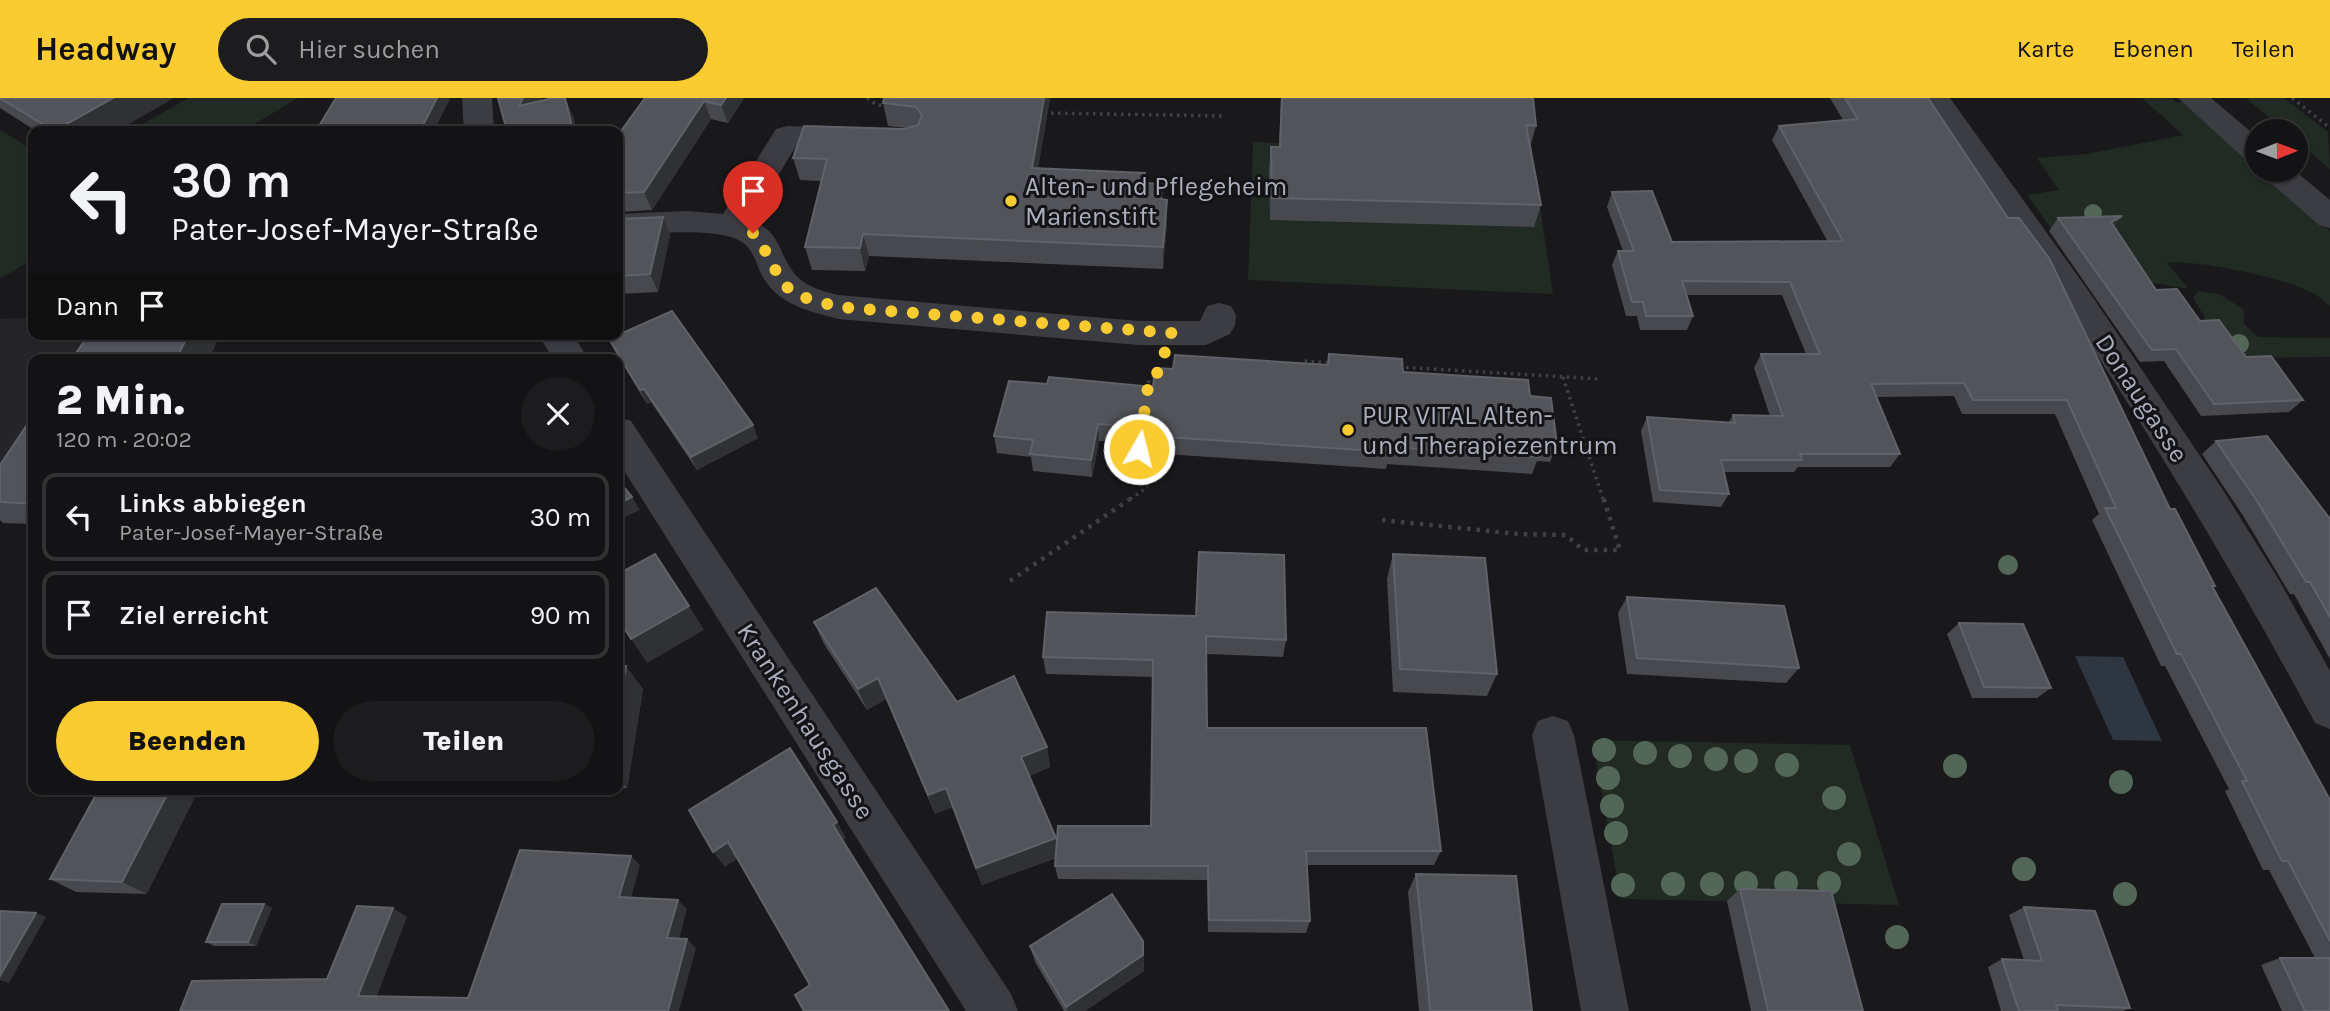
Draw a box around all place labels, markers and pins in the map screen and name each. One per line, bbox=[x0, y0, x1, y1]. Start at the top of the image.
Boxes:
pin bbox=[723, 161, 783, 233]
place label: Alten- und Pflegeheim Marienstift bbox=[1025, 171, 1287, 232]
marker: Alten- und Pflegeheim Marienstift bbox=[1003, 193, 1019, 209]
place label: PUR VITAL Alten- und Therapiezentrum bbox=[1362, 400, 1618, 461]
marker: PUR VITAL Alten- und Therapiezentrum bbox=[1340, 422, 1356, 438]

